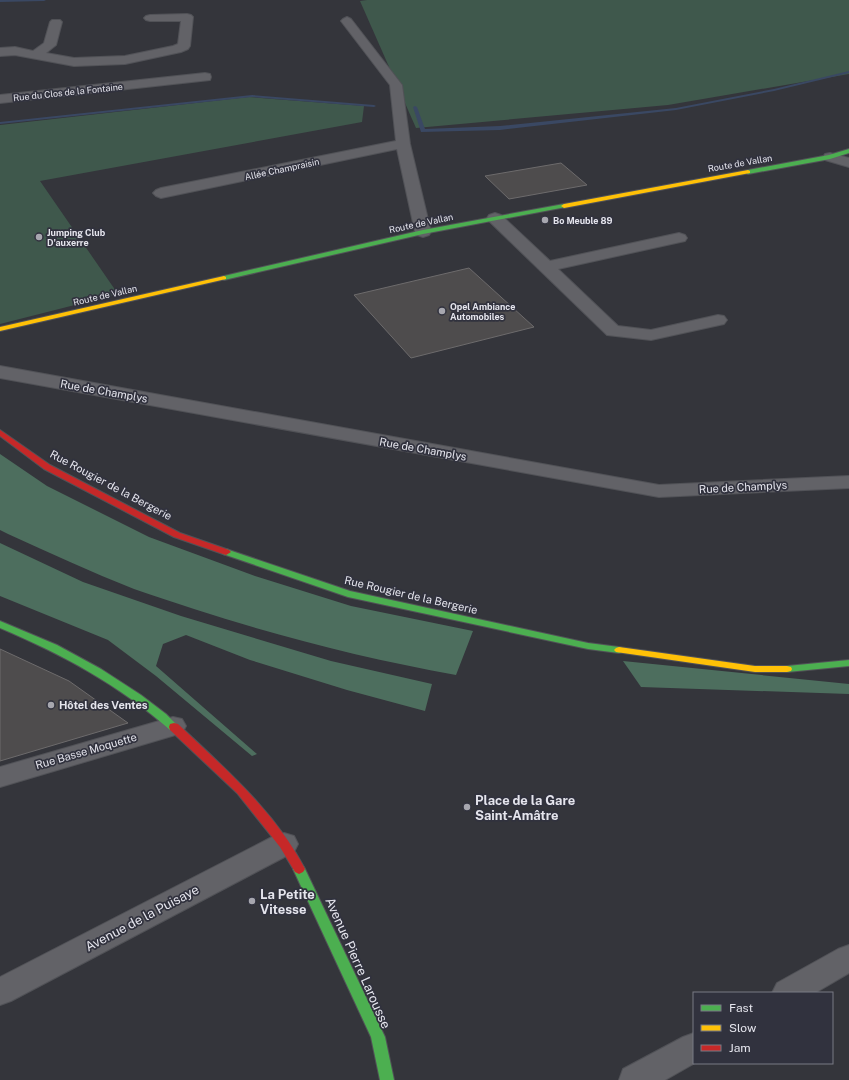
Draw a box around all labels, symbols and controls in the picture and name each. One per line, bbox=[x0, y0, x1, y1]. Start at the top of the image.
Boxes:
street label: Rue du Clos de la Fontaine bbox=[13, 81, 123, 103]
street label: Route de Vallan bbox=[707, 152, 773, 174]
street label: Allée Champraisin bbox=[244, 156, 320, 182]
street label: Route de Vallan bbox=[388, 211, 454, 235]
marker: Bo Meuble 89 bbox=[540, 215, 550, 225]
place label: Bo Meuble 89 bbox=[553, 215, 612, 226]
place label: Jumping Club D'auxerre bbox=[47, 227, 106, 248]
marker: Jumping Club D'auxerre bbox=[34, 232, 44, 242]
street label: Route de Vallan bbox=[72, 282, 138, 308]
place label: Opel Ambiance Automobiles bbox=[450, 301, 515, 322]
marker: Opel Ambiance Automobiles bbox=[437, 306, 447, 316]
street label: Rue de Champlys bbox=[59, 377, 149, 405]
street label: Rue de Champlys bbox=[378, 435, 468, 463]
street label: Rue Rougier de la Bergerie bbox=[48, 448, 174, 522]
street label: Rue de Champlys bbox=[699, 479, 788, 495]
street label: Rue Rougier de la Bergerie bbox=[343, 574, 479, 616]
place label: Hôtel des Ventes bbox=[59, 699, 148, 711]
marker: Hôtel des Ventes bbox=[46, 700, 56, 710]
street label: Rue Basse Moquette bbox=[34, 731, 138, 771]
place label: Place de la Gare Saint-Amâtre bbox=[475, 793, 575, 823]
marker: Place de la Gare Saint-Amâtre bbox=[462, 802, 472, 812]
street label: Avenue de la Puisaye bbox=[82, 882, 202, 954]
place label: La Petite Vitesse bbox=[260, 887, 315, 917]
street label: Avenue Pierre Larousse bbox=[322, 895, 394, 1031]
marker: La Petite Vitesse bbox=[247, 896, 257, 906]
legend bbox=[693, 992, 833, 1064]
text: Fast bbox=[729, 1001, 754, 1015]
text: Slow bbox=[729, 1021, 757, 1035]
text: Jam bbox=[729, 1041, 751, 1055]

